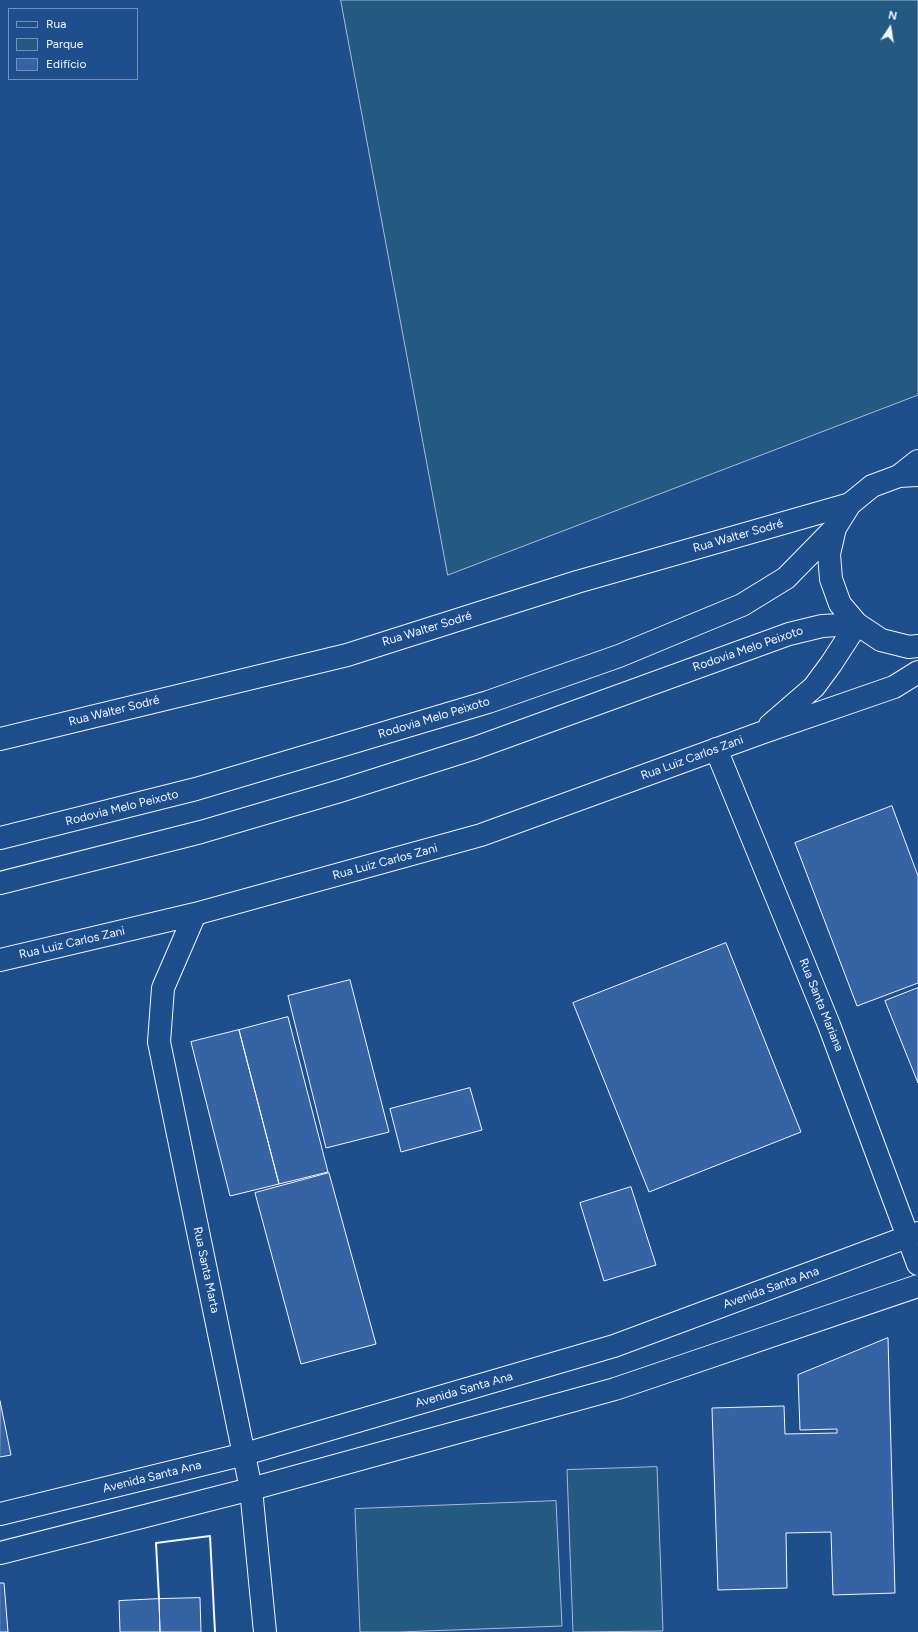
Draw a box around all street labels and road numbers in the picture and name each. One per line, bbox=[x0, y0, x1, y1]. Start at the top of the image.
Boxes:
street label: Rua Walter Sodré bbox=[691, 516, 785, 556]
street label: Rua Walter Sodré bbox=[380, 608, 474, 650]
street label: Rodovia Melo Peixoto bbox=[691, 623, 805, 675]
street label: Rua Walter Sodré bbox=[67, 693, 161, 729]
street label: Rodovia Melo Peixoto bbox=[376, 694, 492, 742]
street label: Rua Luiz Carlos Zani bbox=[639, 733, 745, 783]
street label: Rodovia Melo Peixoto bbox=[64, 787, 180, 829]
street label: Rua Luiz Carlos Zani bbox=[331, 841, 439, 883]
street label: Rua Luiz Carlos Zani bbox=[18, 924, 126, 962]
street label: Rua Santa Mariana bbox=[796, 956, 846, 1054]
street label: Rua Santa Marta bbox=[190, 1225, 222, 1315]
street label: Avenida Santa Ana bbox=[721, 1264, 821, 1312]
street label: Avenida Santa Ana bbox=[413, 1369, 515, 1411]
street label: Avenida Santa Ana bbox=[101, 1458, 203, 1496]

